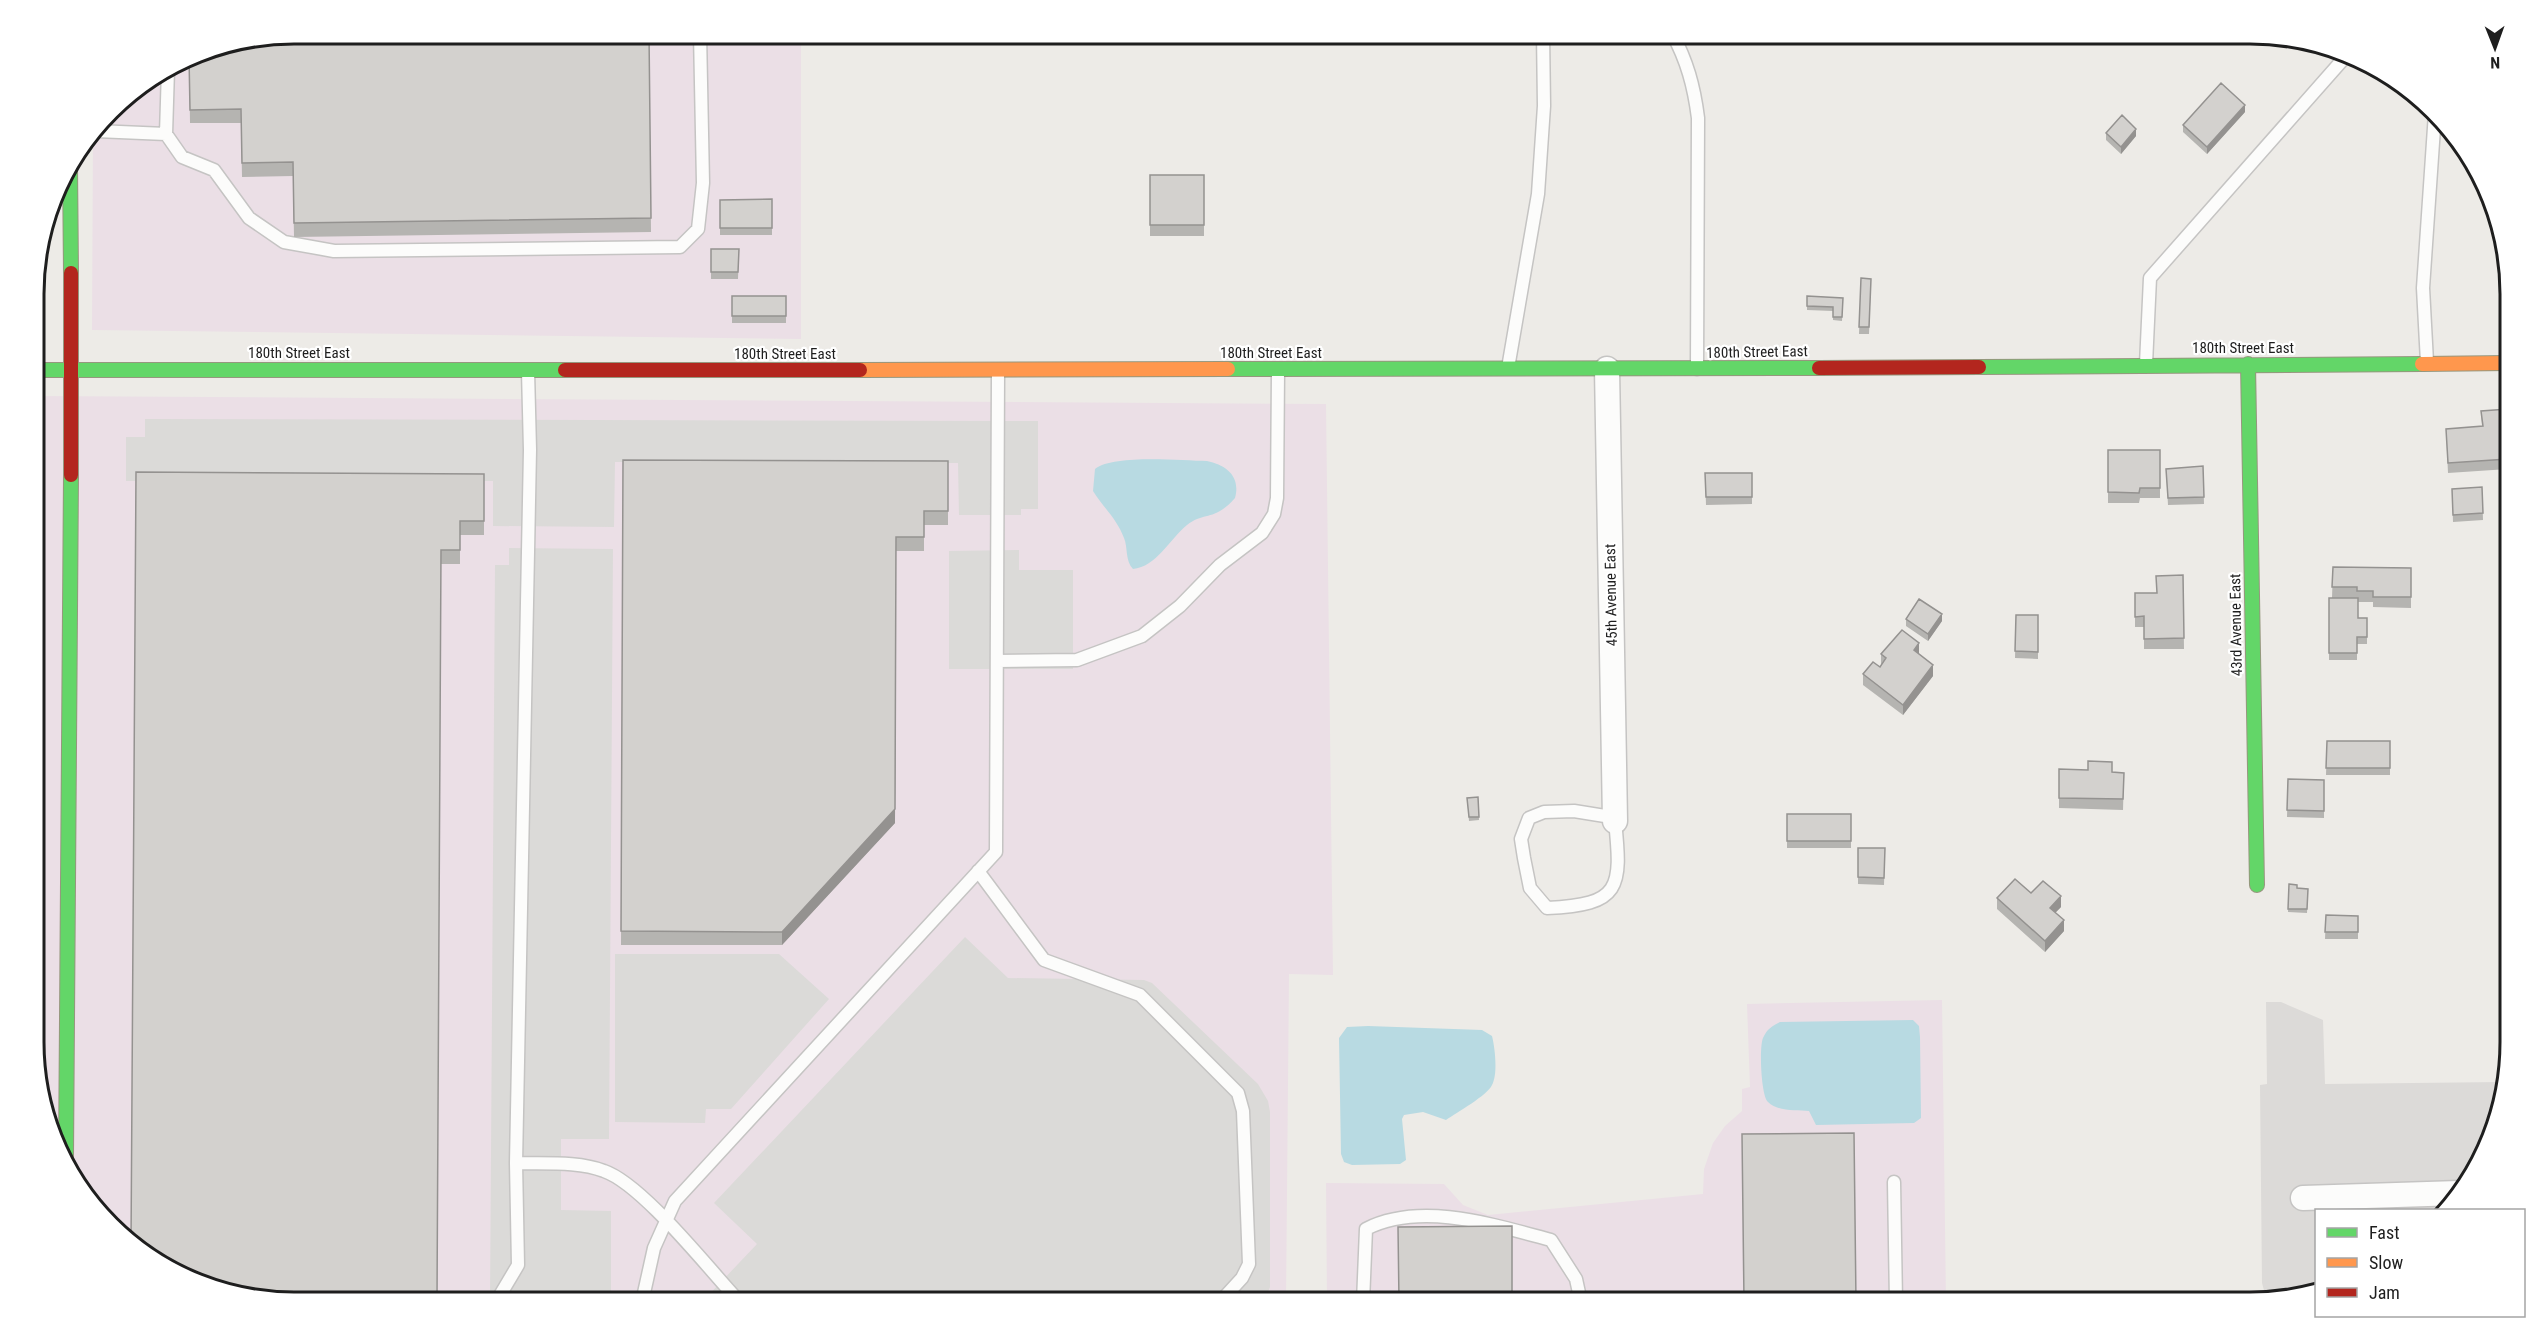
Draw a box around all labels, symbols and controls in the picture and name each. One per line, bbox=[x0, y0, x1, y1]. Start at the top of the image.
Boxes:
north arrow bbox=[2465, 18, 2525, 78]
text: N bbox=[2490, 53, 2500, 72]
street label: 180th Street East bbox=[2192, 339, 2294, 357]
street label: 180th Street East bbox=[1706, 342, 1808, 362]
street label: 180th Street East bbox=[248, 344, 350, 362]
street label: 180th Street East bbox=[1220, 344, 1322, 362]
street label: 180th Street East bbox=[734, 345, 836, 363]
street label: 45th Avenue East bbox=[1601, 544, 1621, 646]
street label: 43rd Avenue East bbox=[2226, 574, 2246, 676]
legend bbox=[2315, 1209, 2525, 1317]
text: Fast bbox=[2369, 1222, 2400, 1243]
text: Slow bbox=[2369, 1252, 2404, 1273]
text: Jam bbox=[2369, 1282, 2400, 1303]

